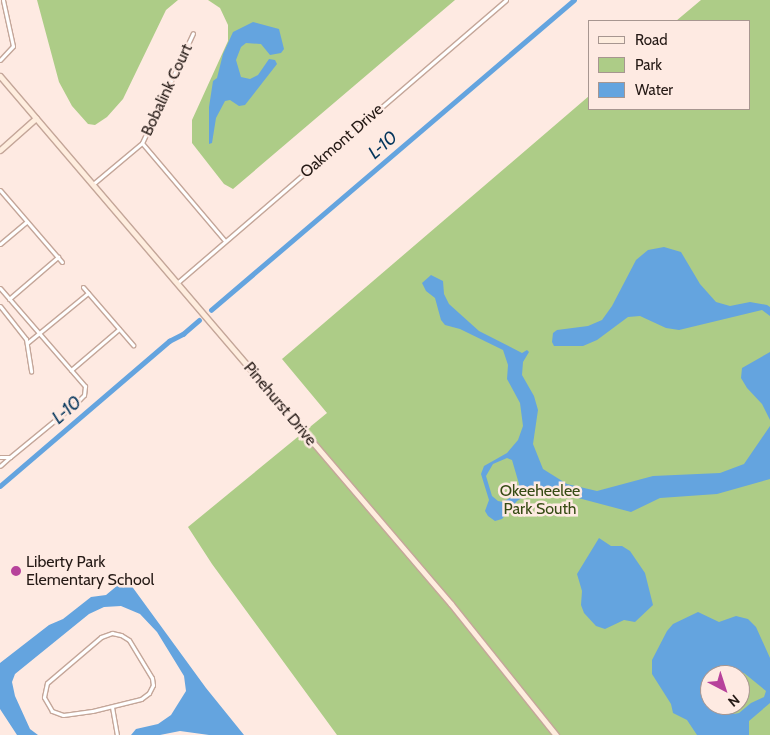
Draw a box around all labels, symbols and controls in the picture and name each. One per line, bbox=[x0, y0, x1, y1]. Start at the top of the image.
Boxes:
legend bbox=[588, 20, 750, 110]
text: Road bbox=[635, 31, 668, 49]
street label: Bobalink Court bbox=[137, 41, 197, 139]
text: Park bbox=[635, 56, 662, 74]
text: Water bbox=[635, 81, 673, 99]
street label: Oakmont Drive bbox=[297, 100, 387, 182]
water label: L-10 bbox=[364, 126, 402, 164]
street label: Pinehurst Drive bbox=[239, 358, 321, 450]
water label: L-10 bbox=[48, 391, 86, 429]
park label: Okeeheelee Park South bbox=[500, 481, 580, 519]
place label: Liberty Park Elementary School bbox=[26, 552, 154, 590]
marker: Liberty Park Elementary School bbox=[10, 565, 22, 577]
north arrow bbox=[700, 665, 750, 715]
text: N bbox=[724, 691, 744, 711]

